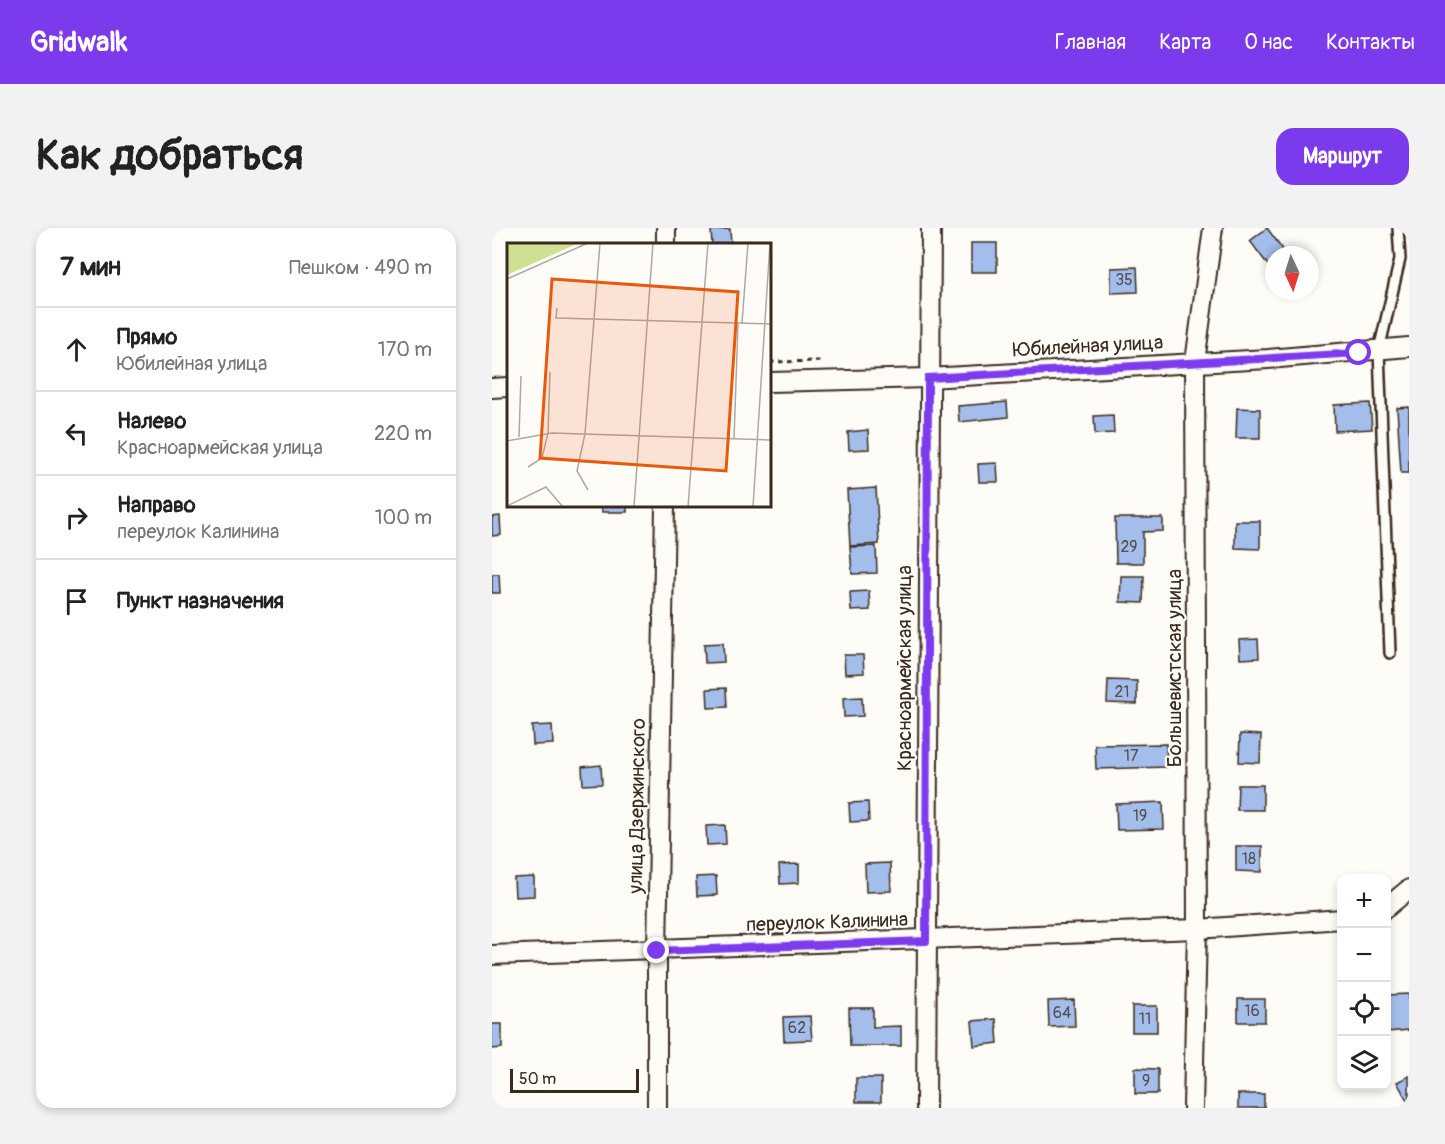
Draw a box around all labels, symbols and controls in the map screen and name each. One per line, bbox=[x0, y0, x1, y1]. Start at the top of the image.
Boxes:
text: Gridwalk bbox=[30, 25, 128, 60]
text: Главная bbox=[1055, 29, 1126, 56]
text: Карта bbox=[1159, 29, 1211, 56]
text: О нас bbox=[1244, 29, 1293, 56]
text: Контакты bbox=[1326, 29, 1415, 56]
button: Маршрут bbox=[1276, 128, 1409, 185]
text: Как добраться bbox=[36, 130, 303, 182]
inset map bbox=[507, 243, 771, 507]
north arrow bbox=[1265, 246, 1319, 300]
text: 7 мин bbox=[60, 251, 121, 283]
text: Пешком · 490 m bbox=[289, 255, 432, 280]
house number: 35 bbox=[1115, 270, 1133, 290]
text: Прямо bbox=[117, 323, 177, 351]
street label: Юбилейная улица bbox=[1012, 330, 1164, 362]
icon: ahead bbox=[60, 333, 93, 366]
text: 170 m bbox=[378, 337, 432, 362]
route start bbox=[1345, 339, 1371, 365]
text: Юбилейная улица bbox=[117, 351, 267, 376]
text: Налево bbox=[117, 407, 186, 435]
icon: left bbox=[60, 417, 93, 450]
text: 220 m bbox=[374, 421, 432, 446]
text: Красноармейская улица bbox=[117, 435, 323, 460]
text: Направо bbox=[117, 491, 196, 519]
icon: right bbox=[60, 501, 93, 534]
text: 100 m bbox=[375, 505, 432, 530]
text: переулок Калинина bbox=[117, 519, 279, 544]
house number: 29 bbox=[1120, 537, 1138, 557]
street label: Красноармейская улица bbox=[892, 565, 917, 771]
street label: Большевистская улица bbox=[1162, 569, 1187, 767]
icon: arrive bbox=[60, 585, 93, 618]
text: Пункт назначения bbox=[117, 587, 284, 615]
house number: 21 bbox=[1114, 682, 1130, 702]
street label: улица Дзержинского bbox=[623, 718, 651, 895]
house number: 17 bbox=[1124, 746, 1139, 766]
house number: 19 bbox=[1133, 806, 1147, 826]
house number: 18 bbox=[1242, 849, 1256, 869]
map controls bbox=[1337, 874, 1391, 1090]
button: + bbox=[1337, 874, 1391, 928]
street label: переулок Калинина bbox=[746, 907, 908, 937]
button: − bbox=[1337, 928, 1391, 982]
route end bbox=[643, 937, 669, 963]
button: locate bbox=[1337, 982, 1391, 1036]
house number: 16 bbox=[1244, 1001, 1260, 1021]
house number: 64 bbox=[1053, 1003, 1071, 1023]
house number: 11 bbox=[1139, 1009, 1151, 1029]
house number: 62 bbox=[788, 1018, 806, 1038]
button: layers bbox=[1337, 1036, 1391, 1090]
scale bar bbox=[510, 1066, 639, 1094]
text: 50 m bbox=[519, 1069, 556, 1089]
house number: 9 bbox=[1142, 1071, 1150, 1091]

